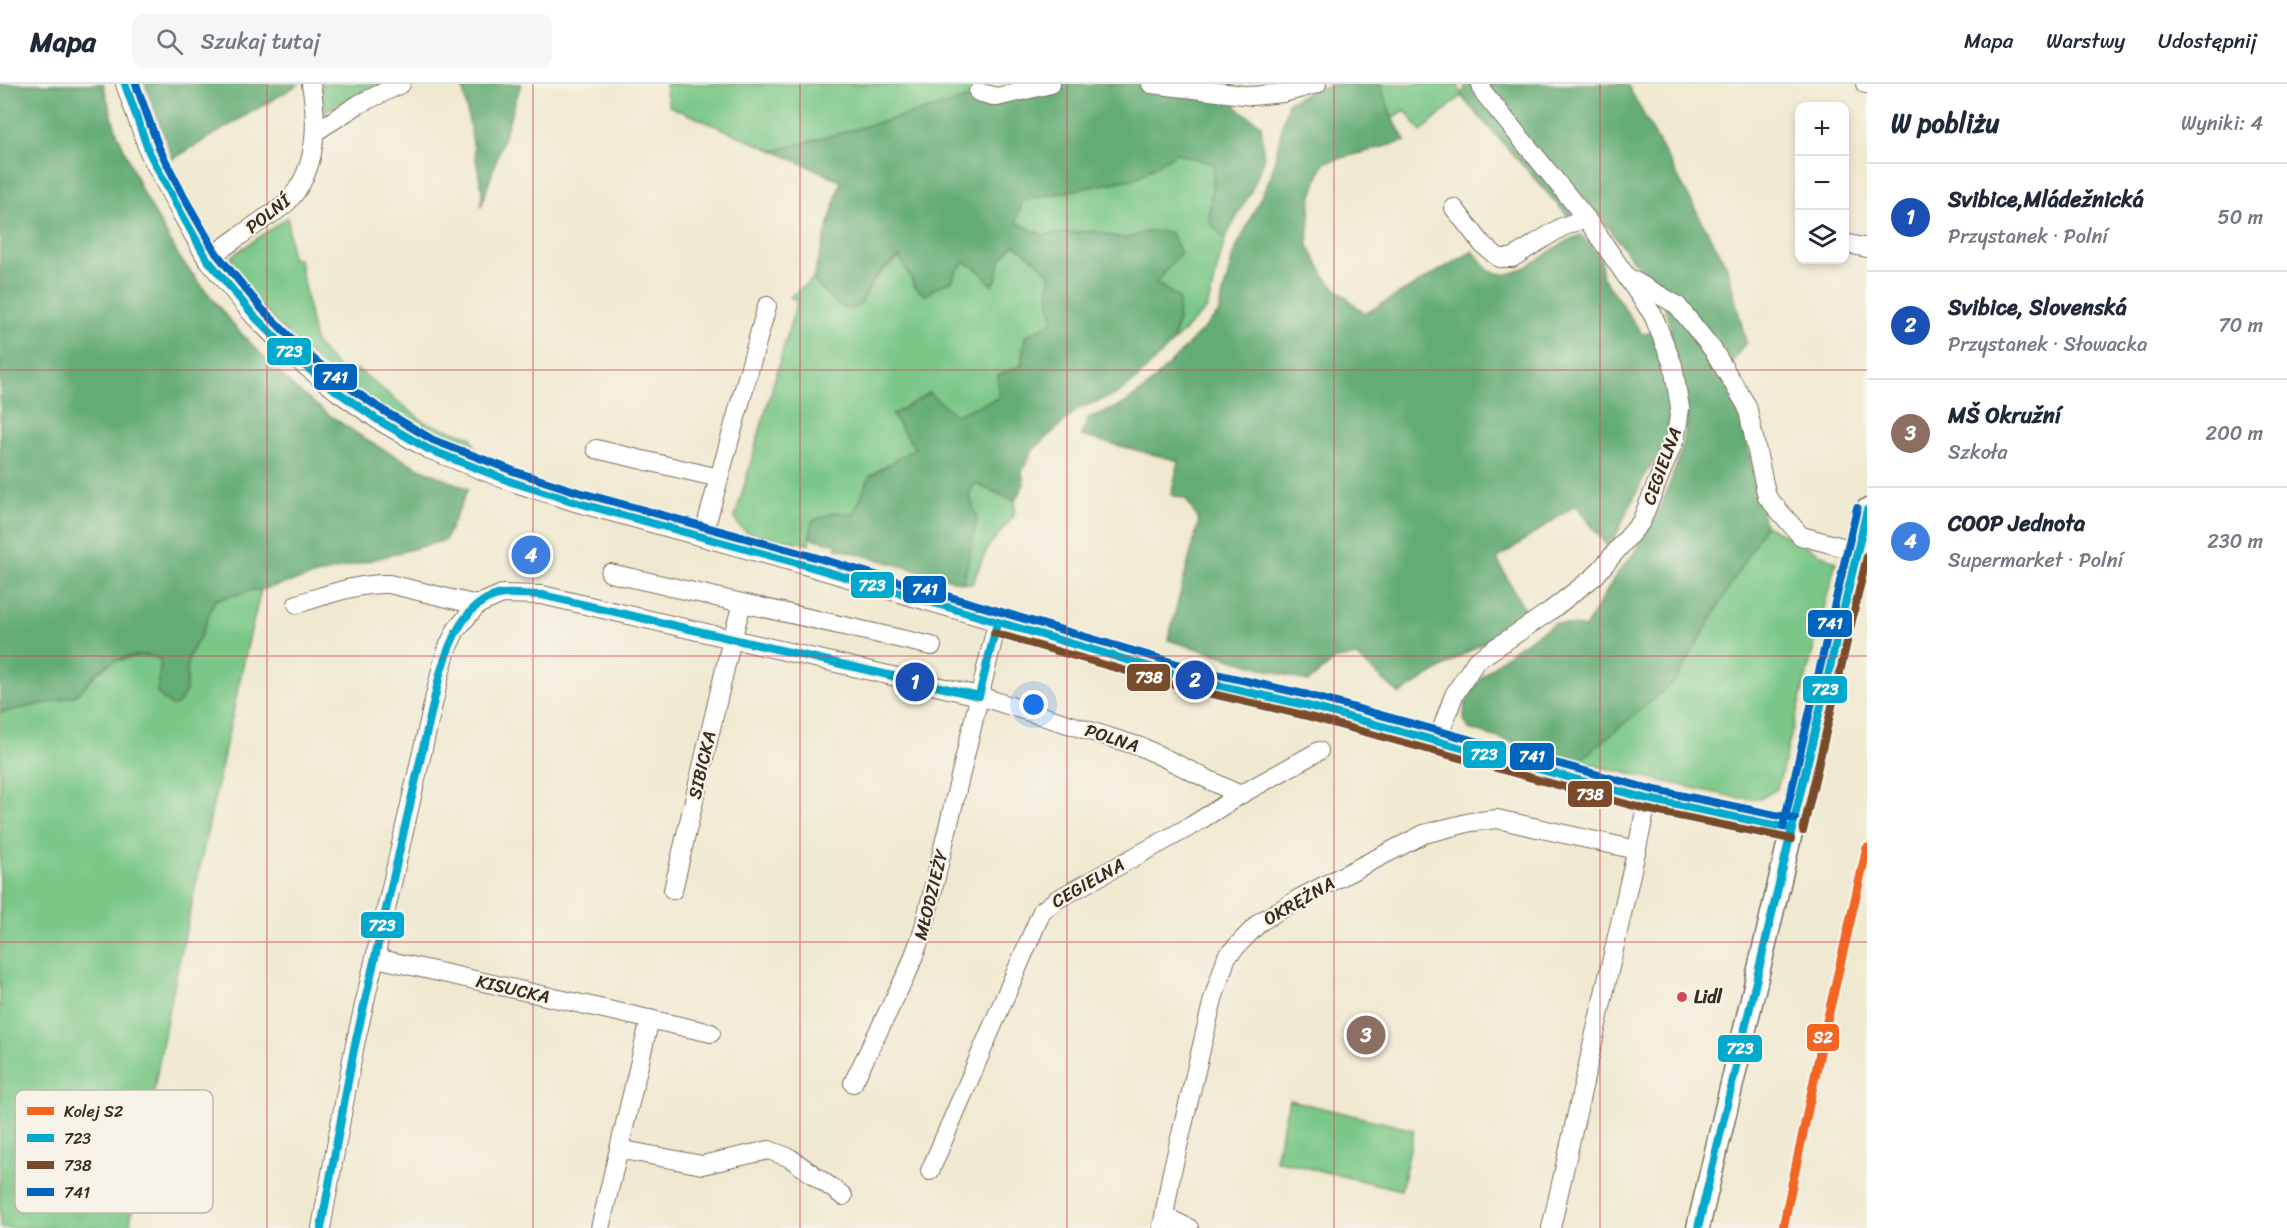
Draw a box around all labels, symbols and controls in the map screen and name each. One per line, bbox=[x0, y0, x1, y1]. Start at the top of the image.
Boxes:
search box bbox=[132, 14, 552, 68]
text: Mapa bbox=[30, 17, 96, 66]
text: Szukaj tutaj bbox=[201, 22, 320, 61]
text: Mapa bbox=[1964, 22, 2013, 60]
text: Warstwy bbox=[2046, 22, 2125, 60]
text: Udostępnij bbox=[2158, 22, 2257, 60]
icon: search bbox=[153, 25, 186, 58]
text: W pobliżu bbox=[1891, 100, 2000, 146]
map controls bbox=[1795, 102, 1849, 264]
button: + bbox=[1795, 102, 1849, 156]
text: Wyniki: 4 bbox=[2181, 106, 2263, 141]
button: − bbox=[1795, 156, 1849, 210]
text: Svibice,Mládežnická bbox=[1948, 180, 2144, 219]
street label: POLNÍ bbox=[238, 185, 299, 242]
text: 1 bbox=[1906, 200, 1915, 235]
text: 50 m bbox=[2218, 200, 2263, 235]
button: layers bbox=[1795, 210, 1849, 264]
text: Przystanek · Polní bbox=[1948, 219, 2108, 254]
text: Svibice, Slovenská bbox=[1948, 288, 2127, 327]
text: 2 bbox=[1905, 308, 1916, 343]
text: 70 m bbox=[2218, 308, 2263, 343]
text: Przystanek · Słowacka bbox=[1948, 327, 2147, 362]
line badge: 723 bbox=[266, 337, 312, 366]
text: 723 bbox=[275, 337, 303, 366]
line badge: 741 bbox=[313, 363, 358, 391]
text: 741 bbox=[322, 363, 348, 392]
text: MŠ Okružní bbox=[1948, 396, 2061, 435]
text: 3 bbox=[1905, 416, 1916, 451]
text: 200 m bbox=[2206, 416, 2263, 451]
street label: CEGIELNA bbox=[1633, 423, 1691, 509]
text: Szkoła bbox=[1948, 435, 2007, 470]
text: COOP Jednota bbox=[1948, 504, 2085, 543]
text: 4 bbox=[1904, 524, 1917, 559]
text: 230 m bbox=[2207, 524, 2263, 559]
pin: 4 bbox=[512, 532, 550, 578]
text: Supermarket · Polní bbox=[1948, 543, 2123, 578]
line badge: 723 bbox=[850, 571, 895, 599]
text: 723 bbox=[858, 571, 886, 600]
line badge: 741 bbox=[902, 575, 947, 604]
text: 741 bbox=[912, 575, 938, 604]
line badge: 741 bbox=[1807, 609, 1853, 638]
text: 741 bbox=[1817, 609, 1843, 638]
pin: 2 bbox=[1176, 658, 1214, 702]
pin: 1 bbox=[896, 660, 934, 704]
line badge: 738 bbox=[1126, 663, 1171, 692]
text: 738 bbox=[1135, 663, 1163, 692]
line badge: 723 bbox=[1802, 675, 1848, 704]
text: 723 bbox=[1811, 675, 1839, 704]
your location bbox=[1019, 690, 1048, 719]
street label: POLNA bbox=[1081, 714, 1143, 762]
street label: SIBICKA bbox=[679, 728, 725, 802]
line badge: 723 bbox=[1462, 740, 1507, 769]
text: 723 bbox=[1470, 740, 1498, 769]
line badge: 741 bbox=[1509, 742, 1555, 771]
text: 741 bbox=[1519, 742, 1545, 771]
line badge: 738 bbox=[1567, 780, 1613, 808]
text: 738 bbox=[1576, 780, 1604, 809]
street label: MŁODZIEŻY bbox=[904, 846, 958, 944]
street label: CEGIELNA bbox=[1045, 849, 1131, 917]
street label: OKRĘŻNA bbox=[1257, 867, 1341, 935]
line badge: 723 bbox=[360, 911, 405, 939]
text: 723 bbox=[368, 911, 396, 940]
street label: KISUCKA bbox=[473, 965, 553, 1013]
place label: Lidl bbox=[1694, 981, 1723, 1013]
marker: Lidl bbox=[1675, 990, 1689, 1004]
pin: 3 bbox=[1346, 1012, 1386, 1058]
line badge: S2 bbox=[1806, 1023, 1840, 1052]
text: S2 bbox=[1812, 1023, 1833, 1052]
line badge: 723 bbox=[1717, 1034, 1763, 1063]
text: 723 bbox=[1726, 1034, 1754, 1063]
legend bbox=[15, 1090, 213, 1213]
text: Kolej S2 bbox=[64, 1097, 123, 1126]
text: 723 bbox=[64, 1124, 91, 1153]
text: 738 bbox=[64, 1151, 92, 1180]
text: 741 bbox=[64, 1178, 90, 1207]

